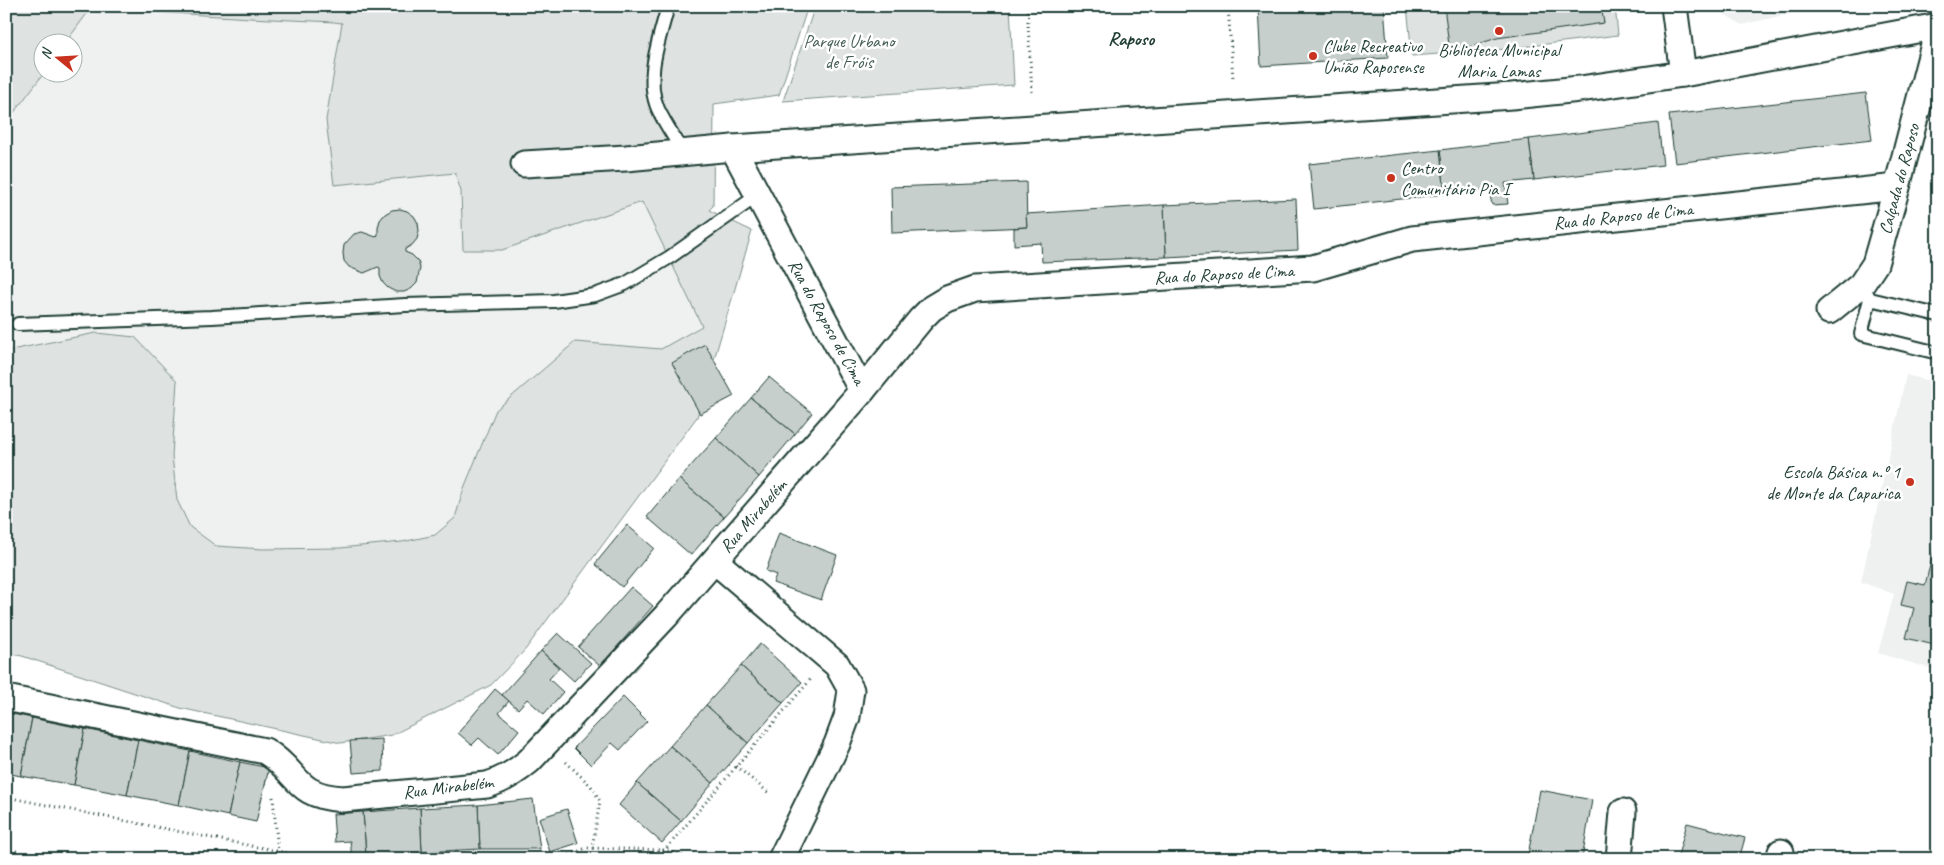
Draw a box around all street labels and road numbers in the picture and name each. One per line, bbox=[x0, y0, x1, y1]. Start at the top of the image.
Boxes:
street label: Calçada do Raposo bbox=[1874, 120, 1925, 236]
street label: Rua do Raposo de Cima bbox=[1552, 198, 1695, 234]
street label: Rua do Raposo de Cima bbox=[783, 255, 871, 390]
street label: Rua do Raposo de Cima bbox=[1153, 259, 1296, 289]
street label: Rua Mirabelém bbox=[715, 473, 792, 557]
street label: Rua Mirabelém bbox=[402, 770, 496, 803]

